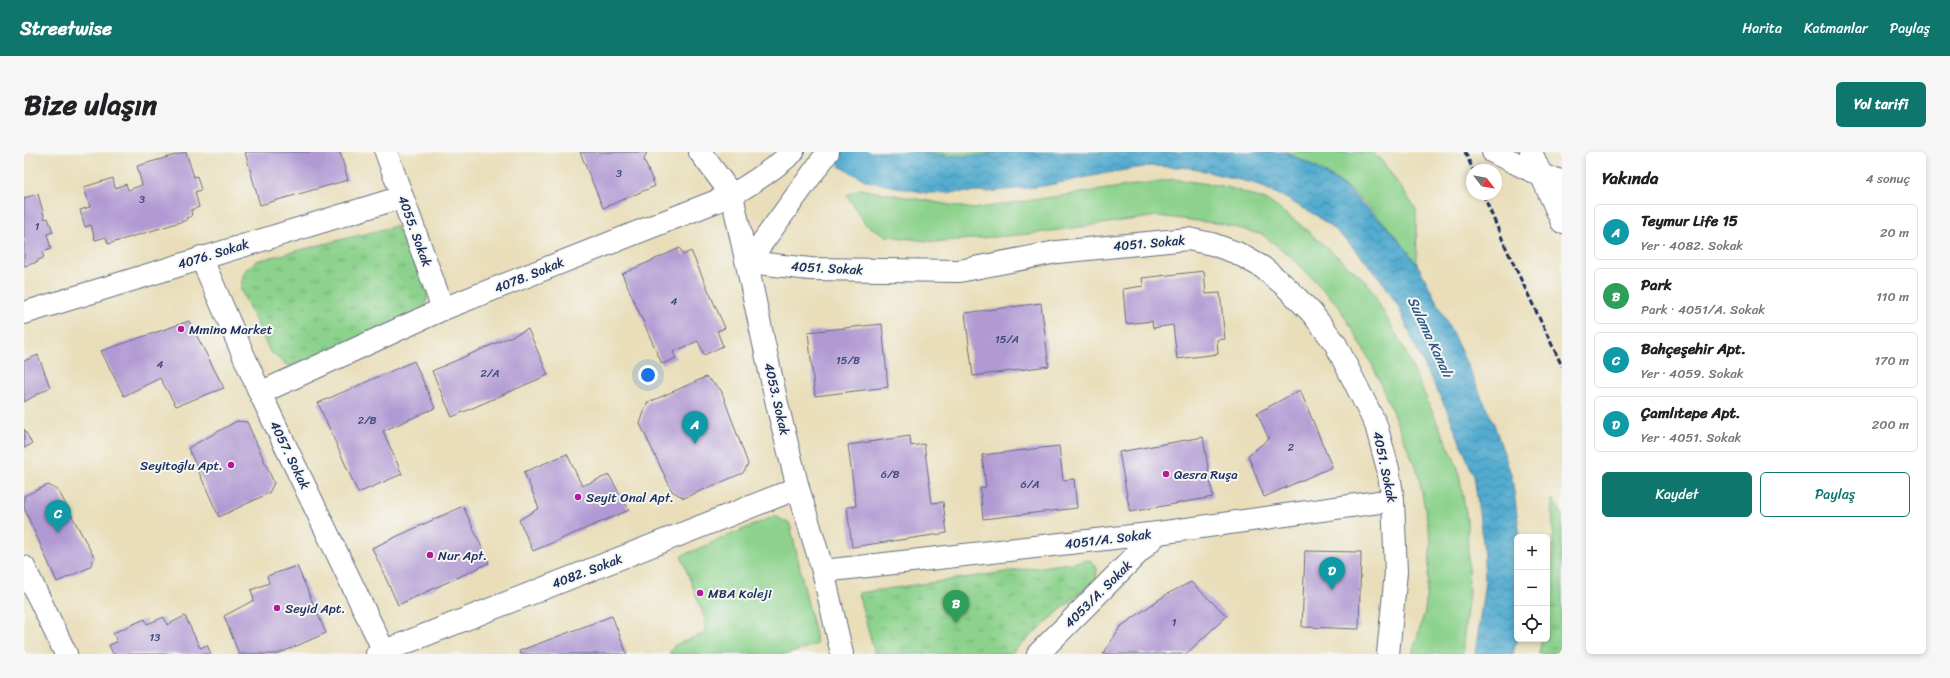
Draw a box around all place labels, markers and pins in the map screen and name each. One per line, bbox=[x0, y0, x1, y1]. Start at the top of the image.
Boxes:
place label: Mmino Market bbox=[189, 318, 273, 341]
marker: Mmino Market bbox=[176, 324, 186, 334]
pin: A bbox=[682, 411, 708, 444]
place label: Seyitoğlu Apt. bbox=[140, 454, 223, 477]
marker: Seyitoğlu Apt. bbox=[226, 460, 236, 470]
place label: Qesra Ruşa bbox=[1174, 463, 1238, 486]
marker: Qesra Ruşa bbox=[1161, 469, 1171, 479]
place label: Seyit Onal Apt. bbox=[586, 486, 674, 509]
marker: Seyit Onal Apt. bbox=[573, 492, 583, 502]
pin: C bbox=[45, 500, 71, 533]
place label: Nur Apt. bbox=[438, 544, 487, 567]
marker: Nur Apt. bbox=[425, 550, 435, 560]
pin: D bbox=[1319, 557, 1345, 590]
place label: MBA Koleji bbox=[708, 582, 772, 605]
marker: MBA Koleji bbox=[695, 588, 705, 598]
pin: B bbox=[943, 590, 969, 623]
place label: Seyid Apt. bbox=[285, 597, 345, 620]
marker: Seyid Apt. bbox=[272, 603, 282, 613]

